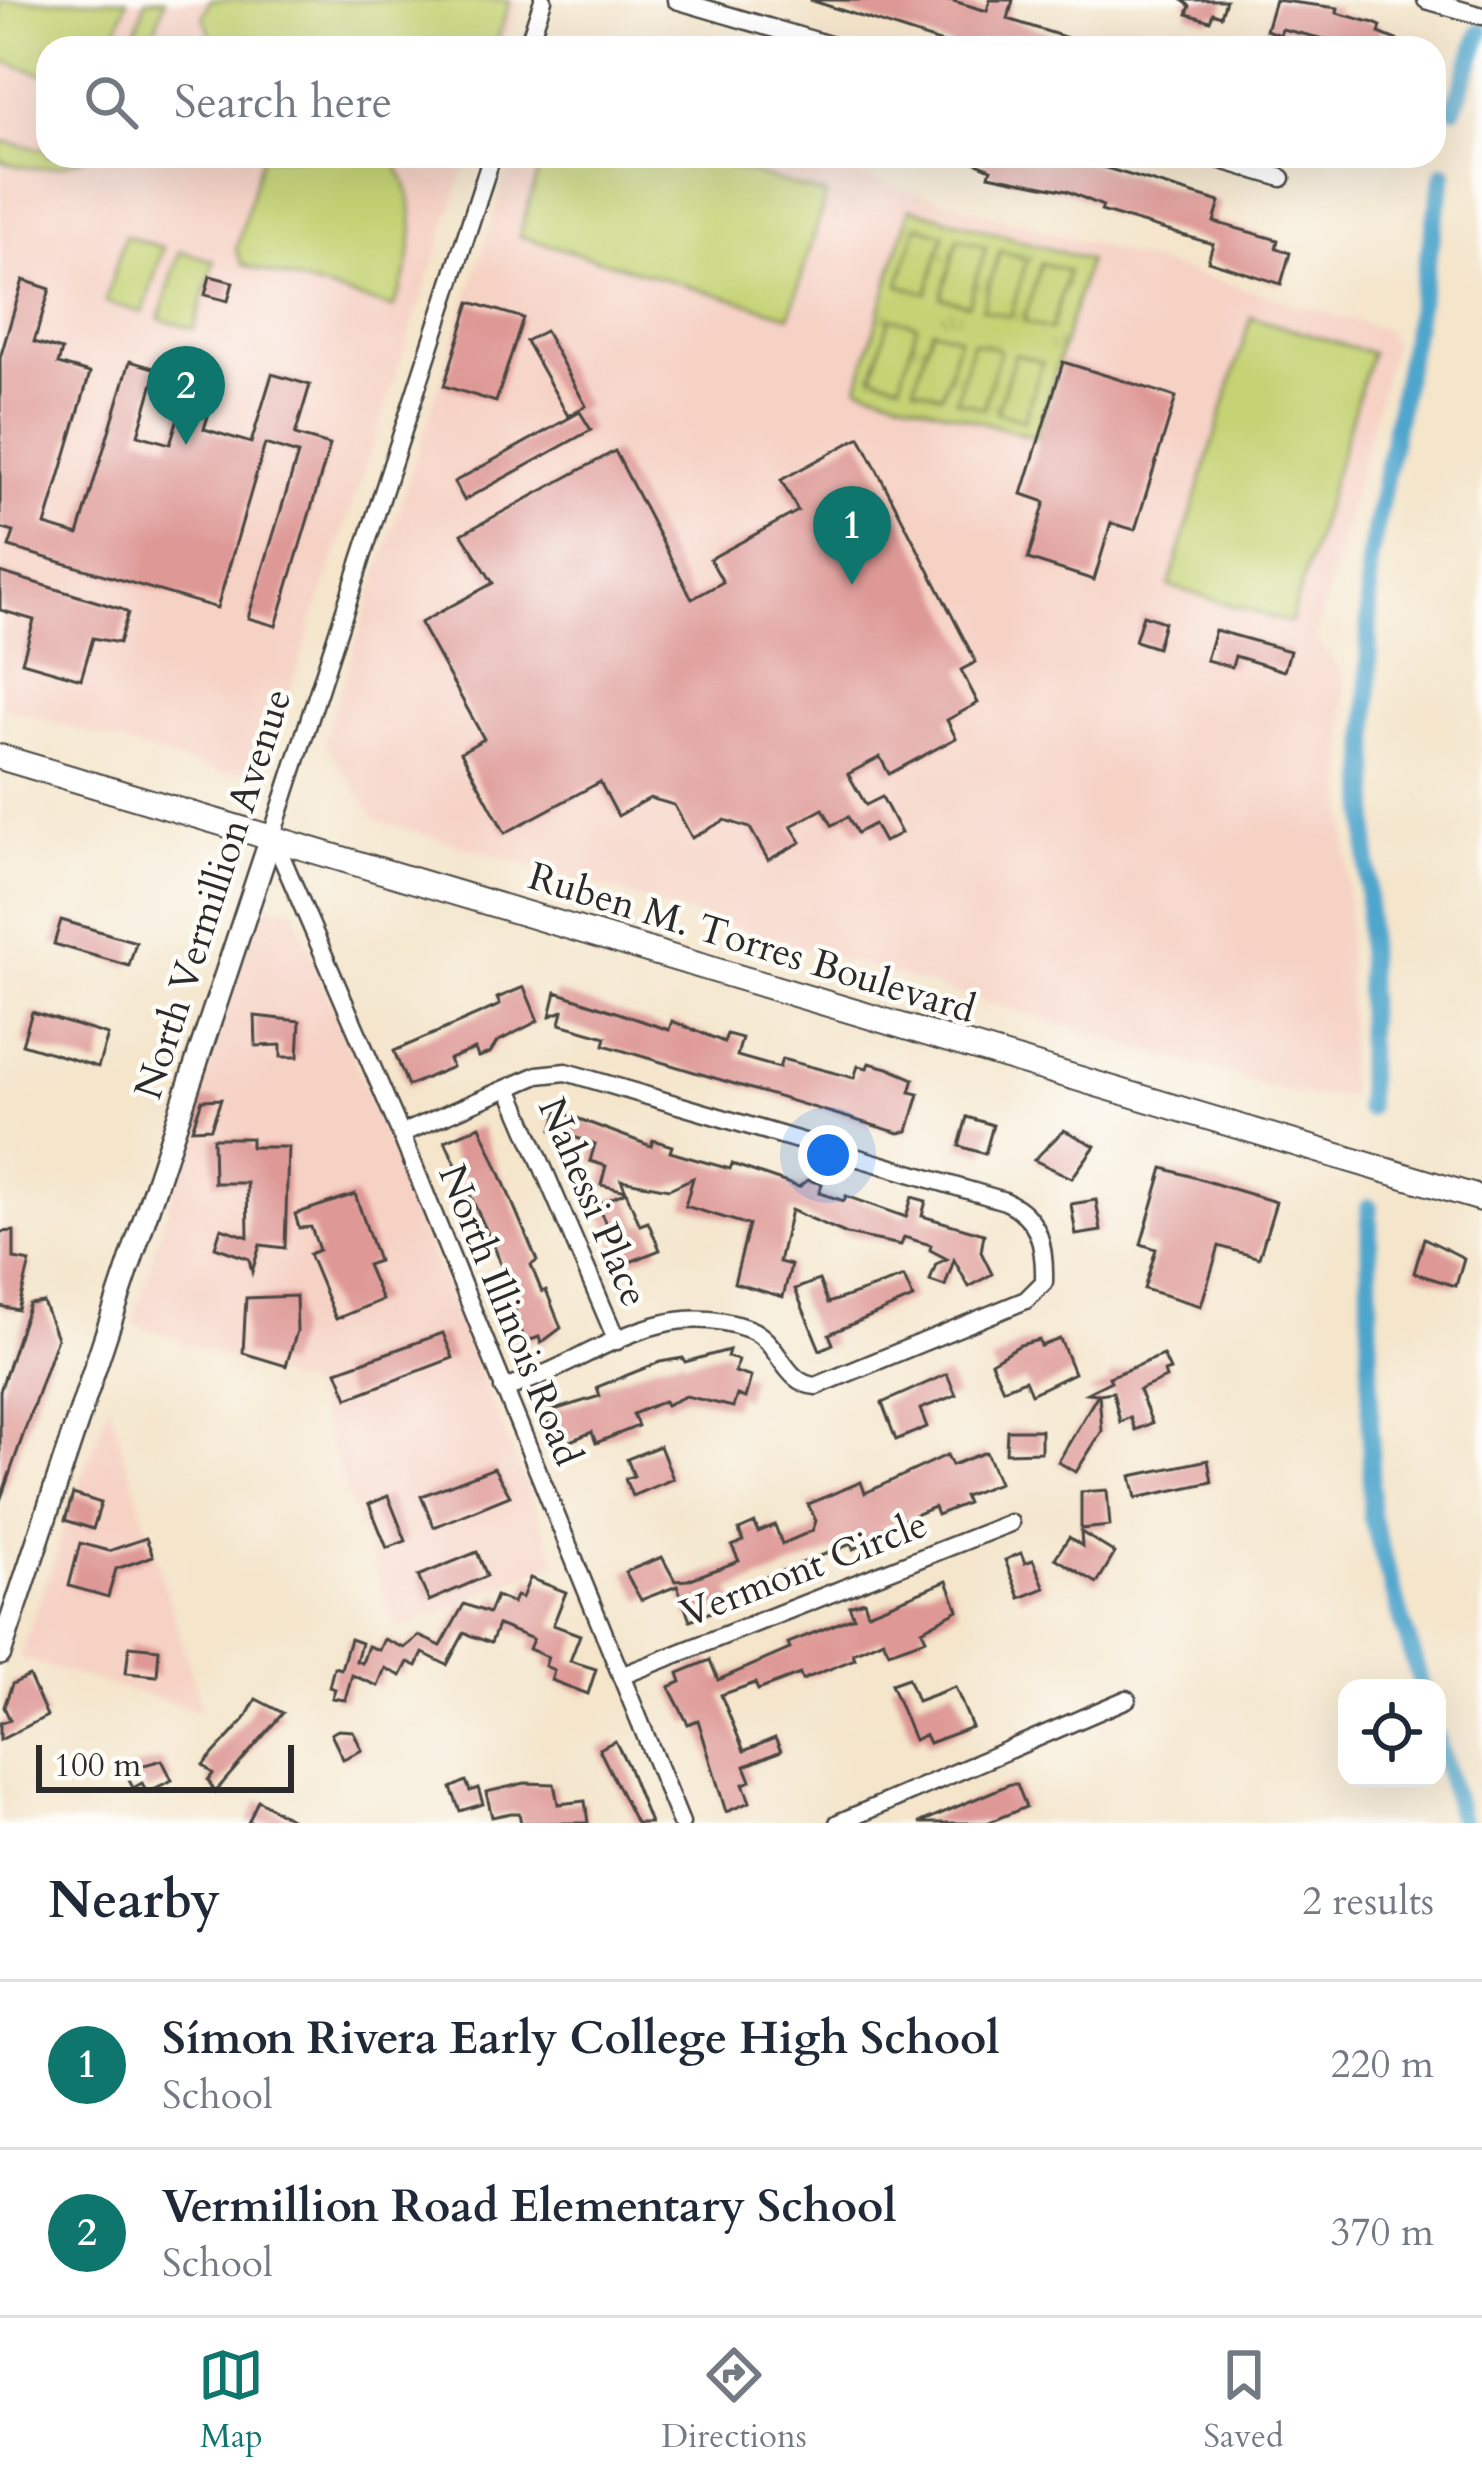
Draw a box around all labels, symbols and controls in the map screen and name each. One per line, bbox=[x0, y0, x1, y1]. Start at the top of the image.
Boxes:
search box bbox=[36, 36, 1446, 168]
icon: search bbox=[78, 69, 144, 135]
text: Search here bbox=[174, 72, 392, 133]
pin: 2 bbox=[147, 346, 225, 445]
pin: 1 bbox=[813, 486, 891, 585]
street label: North Vermillion Avenue bbox=[122, 682, 304, 1106]
street label: Ruben M. Torres Boulevard bbox=[522, 850, 982, 1036]
street label: Nahessi Place bbox=[525, 1089, 661, 1315]
your location bbox=[798, 1125, 858, 1185]
street label: North Illinois Road bbox=[425, 1157, 595, 1474]
street label: Vermont Circle bbox=[673, 1498, 935, 1640]
map controls bbox=[1338, 1679, 1446, 1787]
button: locate bbox=[1338, 1679, 1446, 1787]
scale bar bbox=[36, 1739, 294, 1792]
text: 100 m bbox=[54, 1743, 141, 1788]
text: Nearby bbox=[48, 1866, 220, 1936]
text: 2 results bbox=[1302, 1875, 1434, 1928]
text: Símon Rivera Early College High School bbox=[162, 2008, 1000, 2069]
text: 1 bbox=[77, 2038, 97, 2091]
text: 220 m bbox=[1331, 2038, 1434, 2091]
text: School bbox=[162, 2069, 273, 2122]
text: Vermillion Road Elementary School bbox=[162, 2176, 897, 2237]
text: 2 bbox=[77, 2206, 97, 2259]
text: 370 m bbox=[1331, 2206, 1434, 2259]
text: School bbox=[162, 2237, 273, 2290]
tab: Map bbox=[198, 2342, 264, 2459]
tab: Directions bbox=[661, 2342, 807, 2459]
tab: Saved bbox=[1204, 2342, 1284, 2459]

